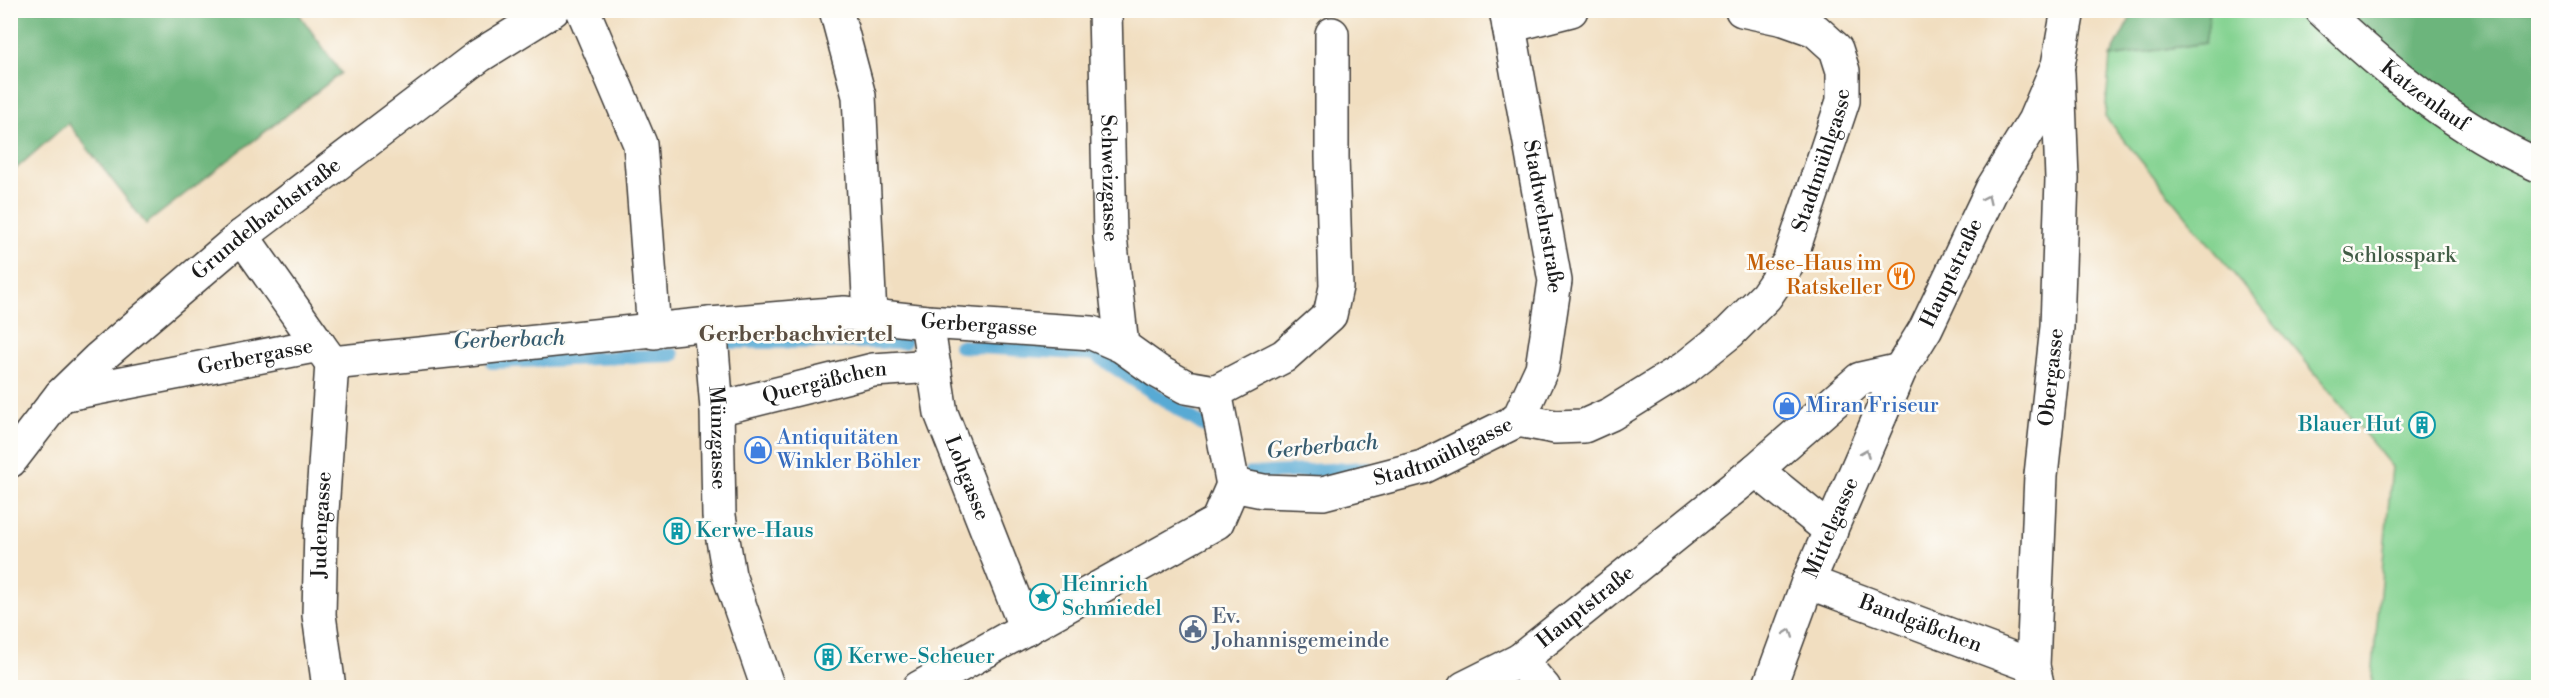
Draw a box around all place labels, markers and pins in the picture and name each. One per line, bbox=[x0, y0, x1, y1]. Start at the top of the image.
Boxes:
place label: Mese-Haus im Ratskeller bbox=[1746, 251, 1882, 301]
restaurant icon: Mese-Haus im Ratskeller bbox=[1886, 261, 1916, 291]
shop icon: Miran Friseur bbox=[1772, 391, 1802, 421]
place label: Miran Friseur bbox=[1806, 393, 1939, 419]
building icon: Blauer Hut bbox=[2407, 410, 2437, 440]
place label: Blauer Hut bbox=[2297, 412, 2403, 438]
place label: Antiquitäten Winkler Böhler bbox=[776, 425, 921, 475]
shop icon: Antiquitäten Winkler Böhler bbox=[743, 435, 773, 465]
building icon: Kerwe-Haus bbox=[662, 516, 692, 546]
place label: Kerwe-Haus bbox=[696, 518, 814, 544]
place label: Heinrich Schmiedel bbox=[1062, 572, 1162, 622]
place icon: Heinrich Schmiedel bbox=[1028, 582, 1058, 612]
place label: Ev. Johannisgemeinde bbox=[1211, 604, 1389, 654]
public building icon: Ev. Johannisgemeinde bbox=[1178, 614, 1208, 644]
building icon: Kerwe-Scheuer bbox=[813, 642, 843, 672]
place label: Kerwe-Scheuer bbox=[848, 644, 995, 670]

